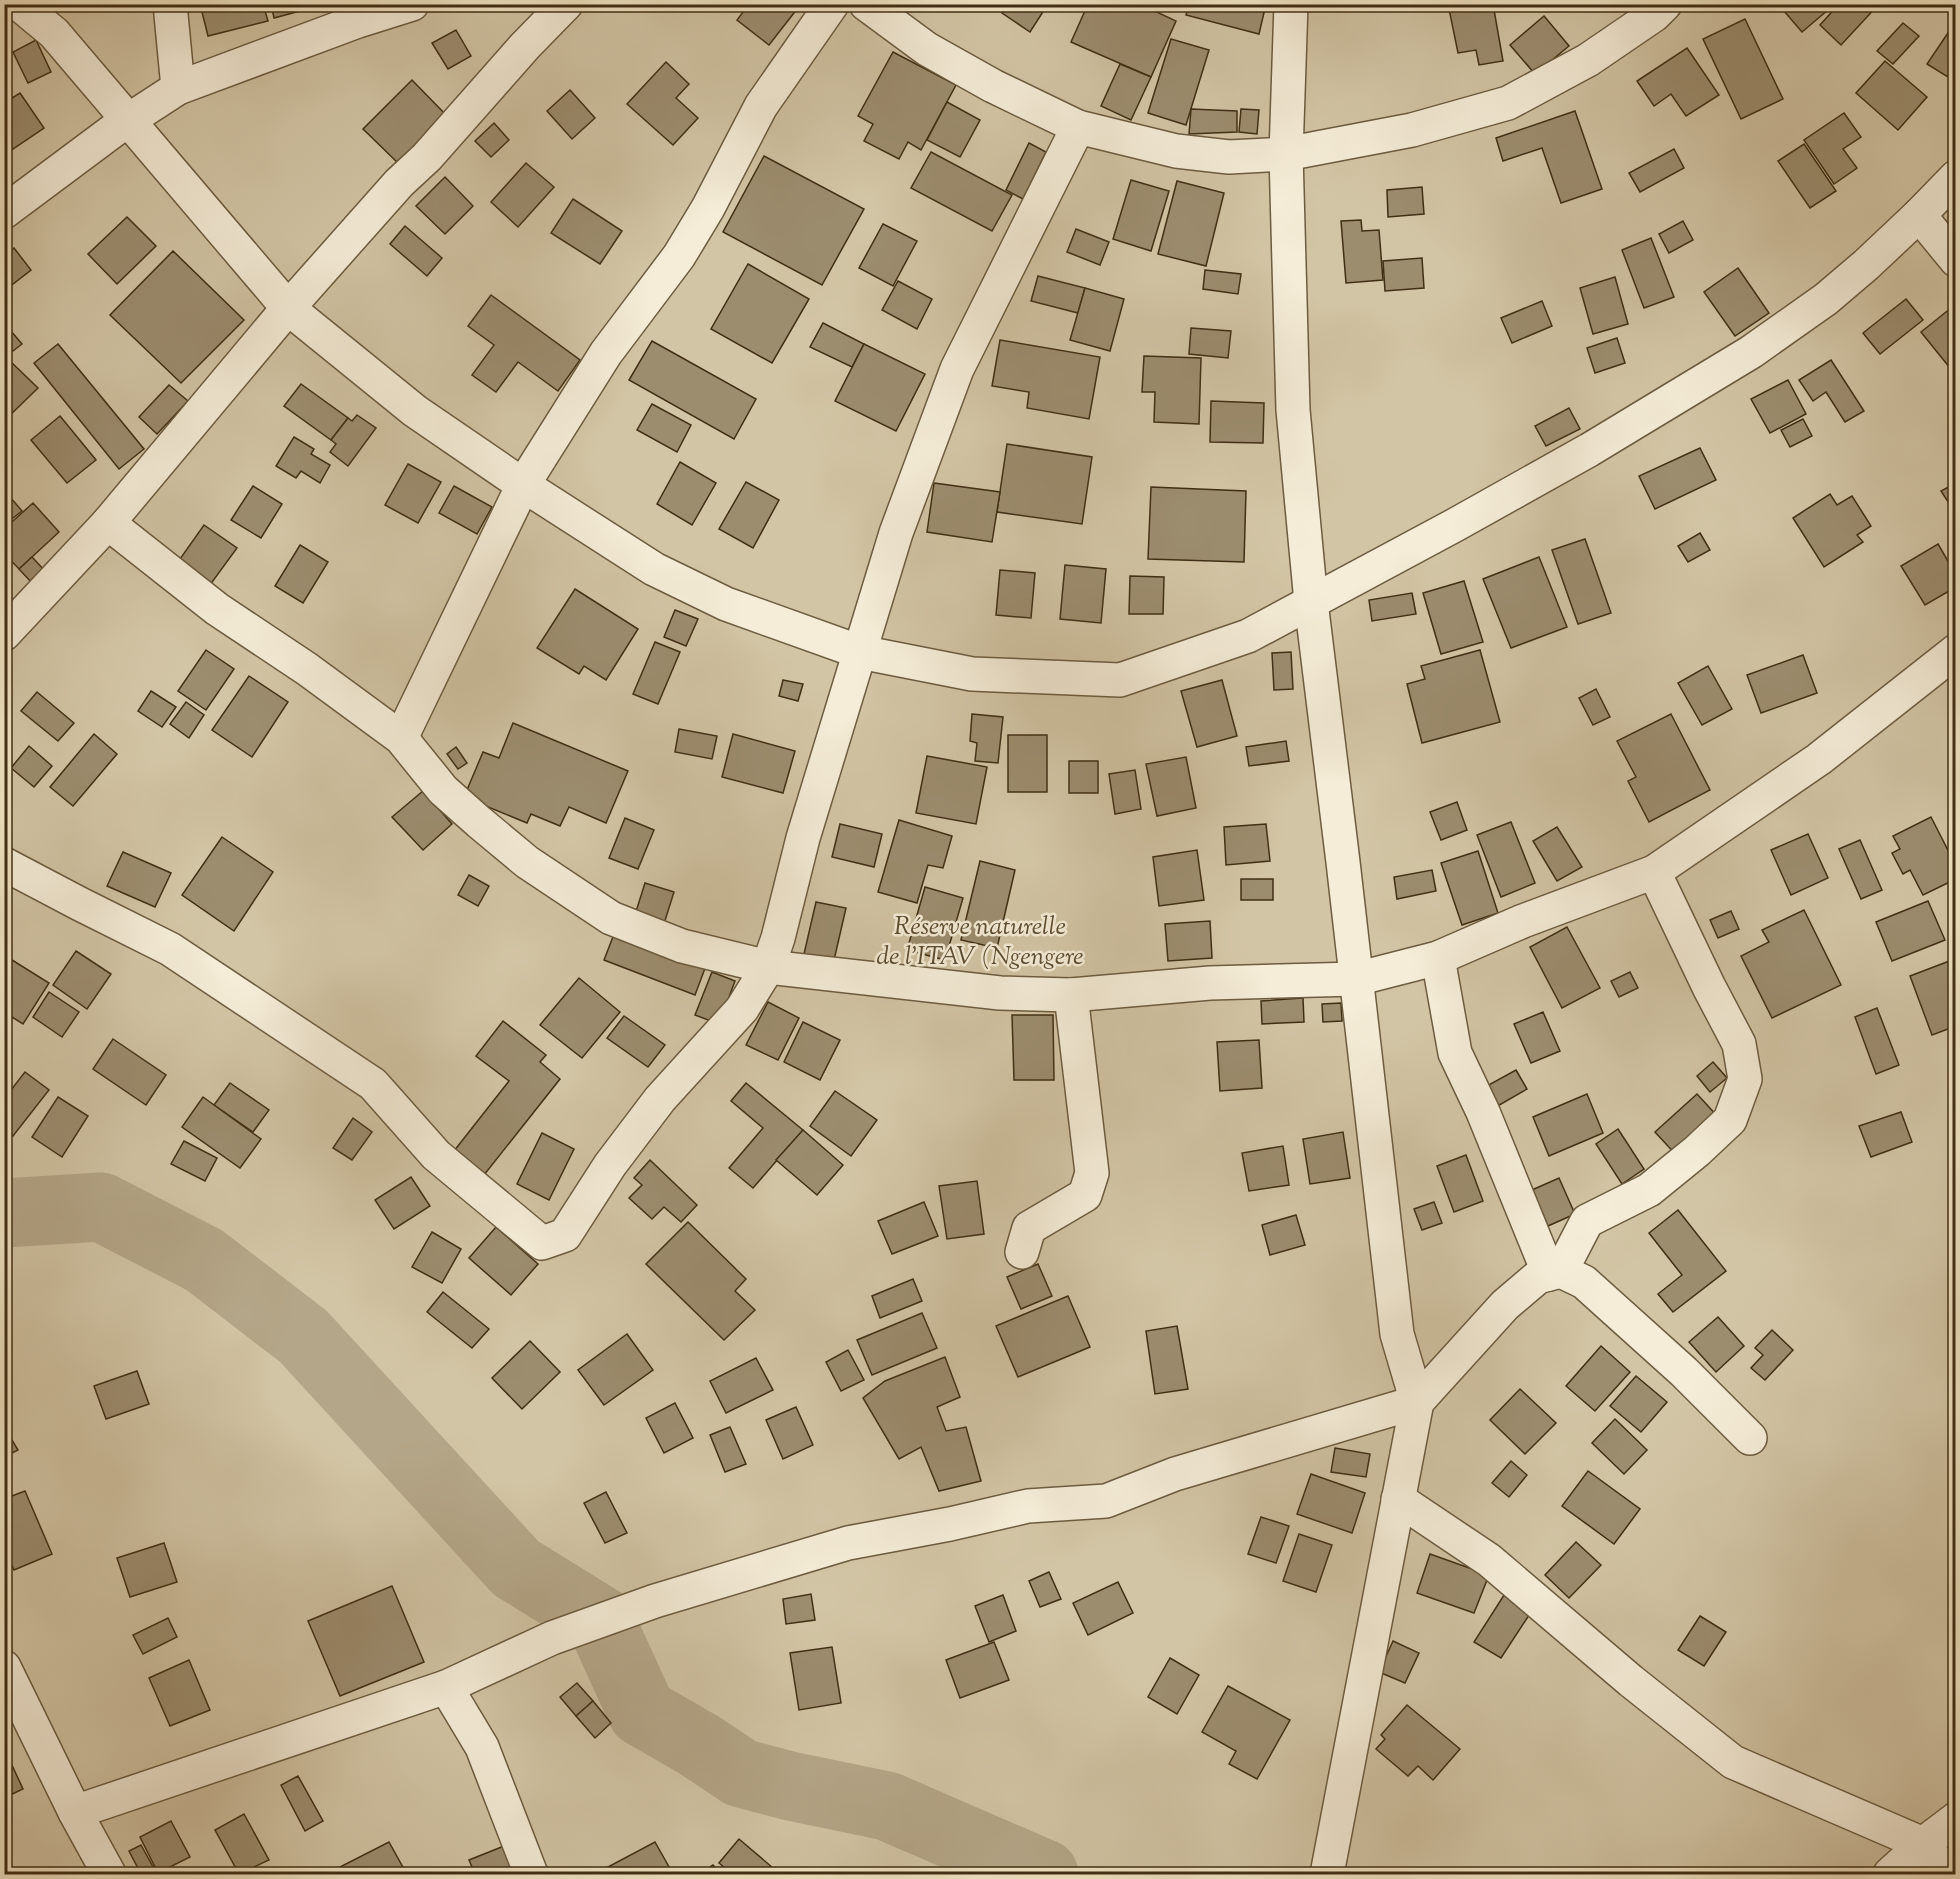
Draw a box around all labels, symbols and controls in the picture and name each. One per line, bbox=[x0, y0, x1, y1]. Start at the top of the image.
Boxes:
park label: Réserve naturelle de l'ITAV (Ngengere bbox=[876, 909, 1084, 976]

